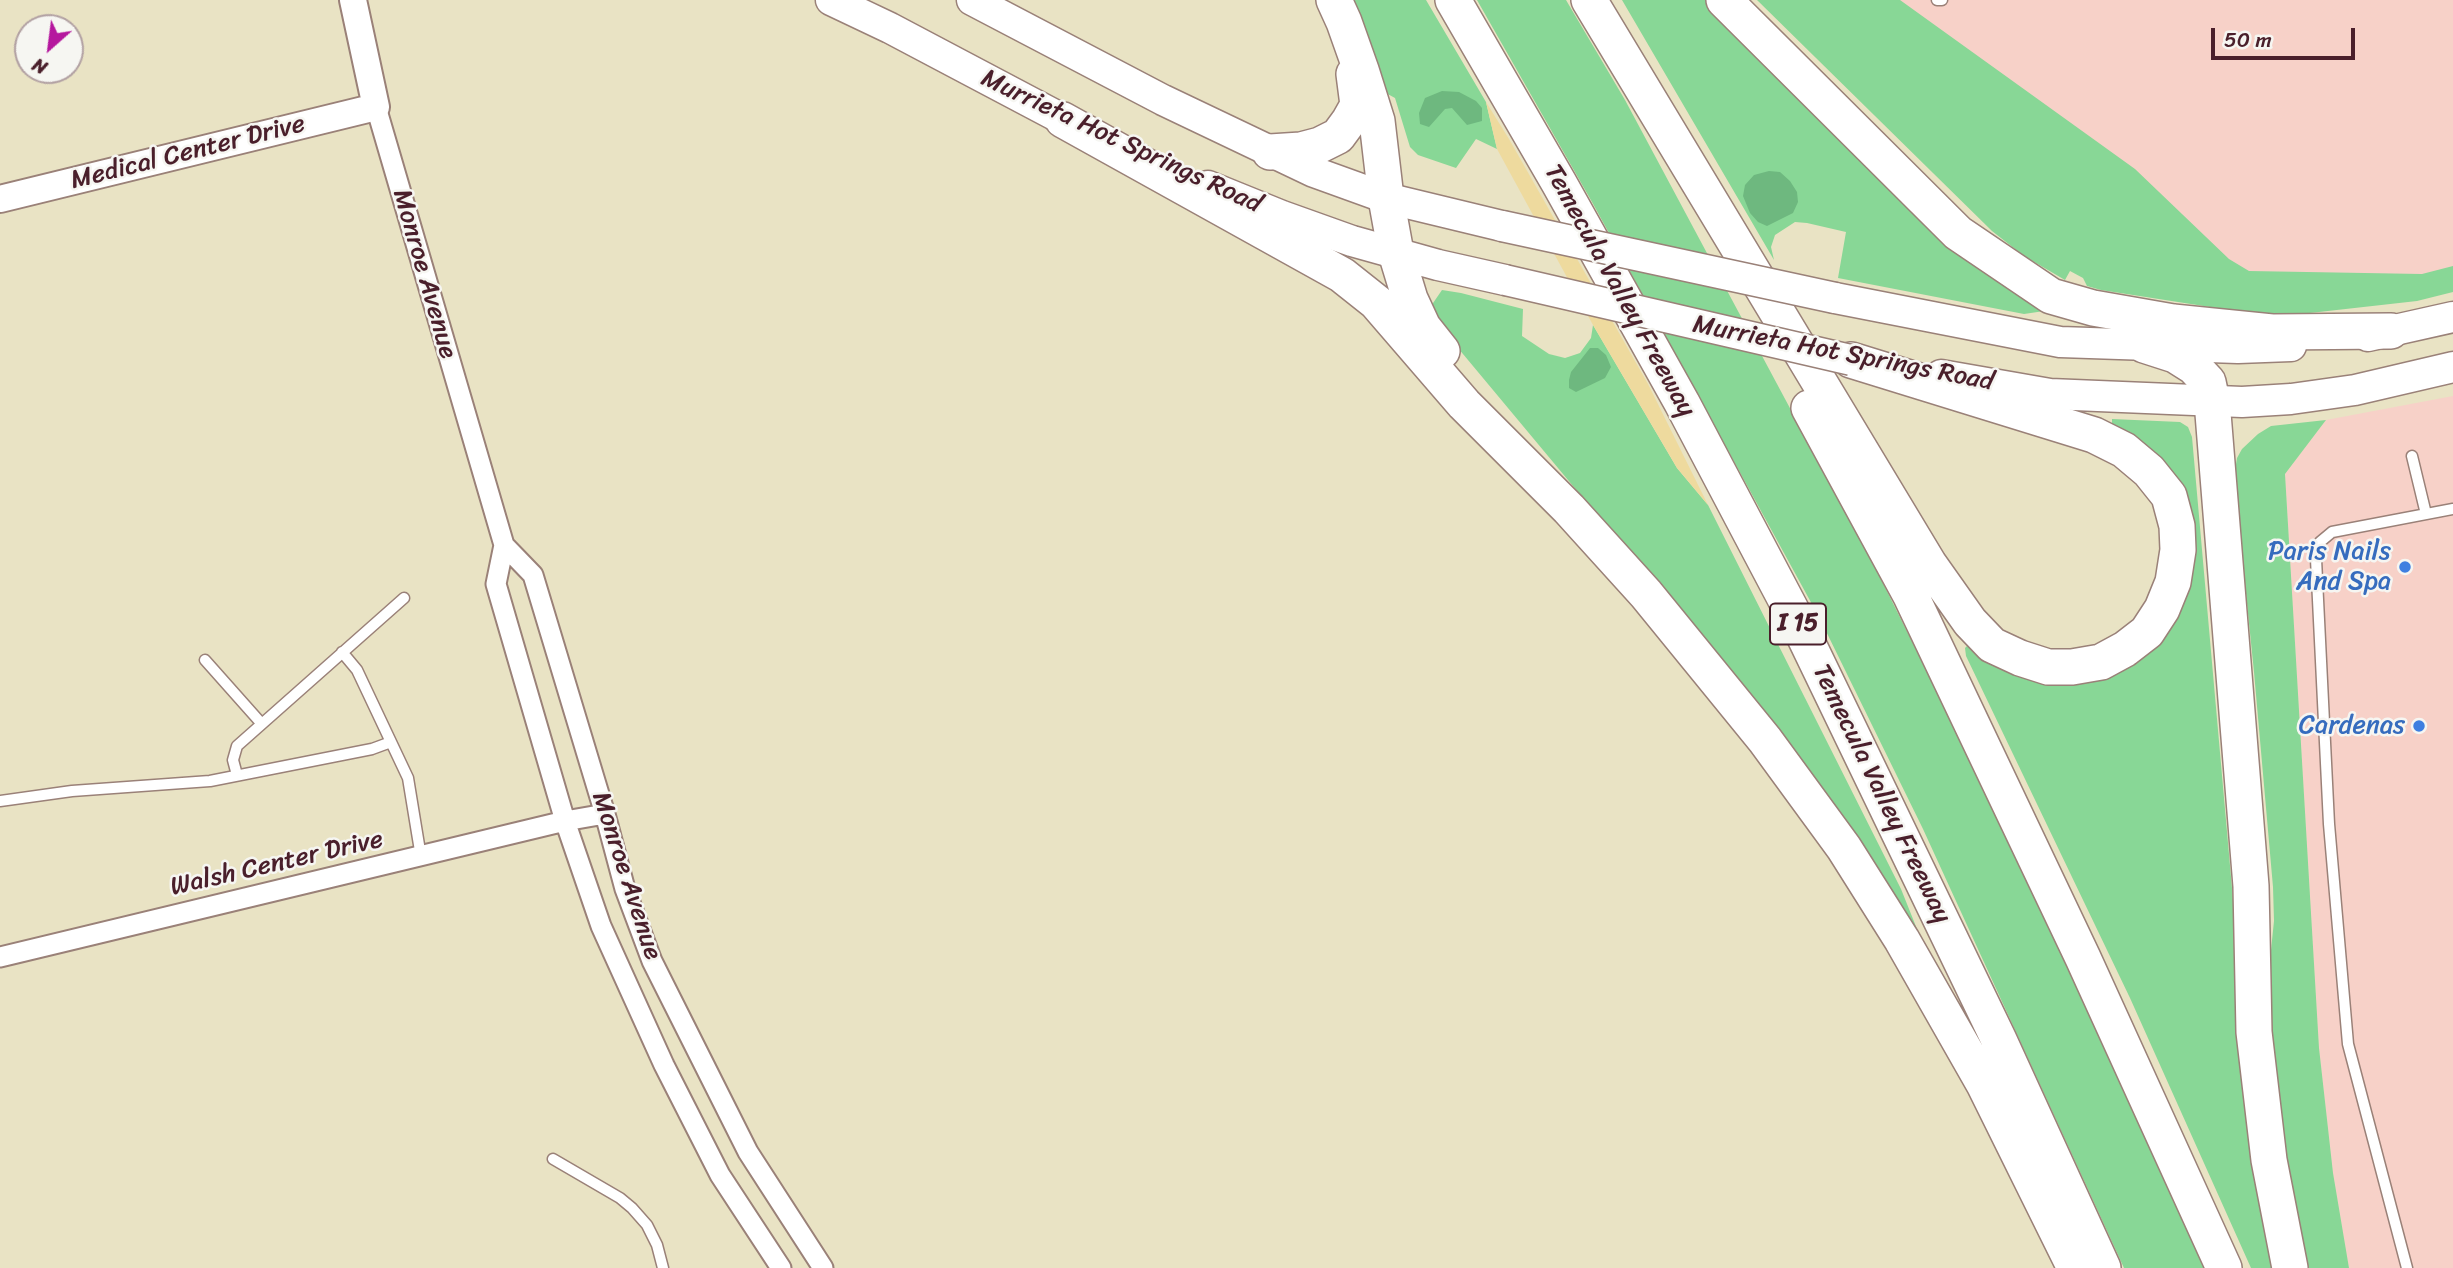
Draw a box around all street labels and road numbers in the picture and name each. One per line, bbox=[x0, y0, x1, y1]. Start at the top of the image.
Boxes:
street label: Murrieta Hot Springs Road bbox=[976, 63, 1266, 221]
street label: Medical Center Drive bbox=[68, 109, 308, 197]
street label: Temecula Valley Freeway bbox=[1537, 159, 1701, 423]
street label: Monroe Avenue bbox=[385, 186, 463, 362]
street label: Murrieta Hot Springs Road bbox=[1690, 310, 1996, 398]
road number: I 15 bbox=[1770, 604, 1826, 644]
street label: Temecula Valley Freeway bbox=[1805, 660, 1957, 928]
street label: Monroe Avenue bbox=[584, 788, 668, 964]
street label: Walsh Center Drive bbox=[168, 824, 386, 904]

